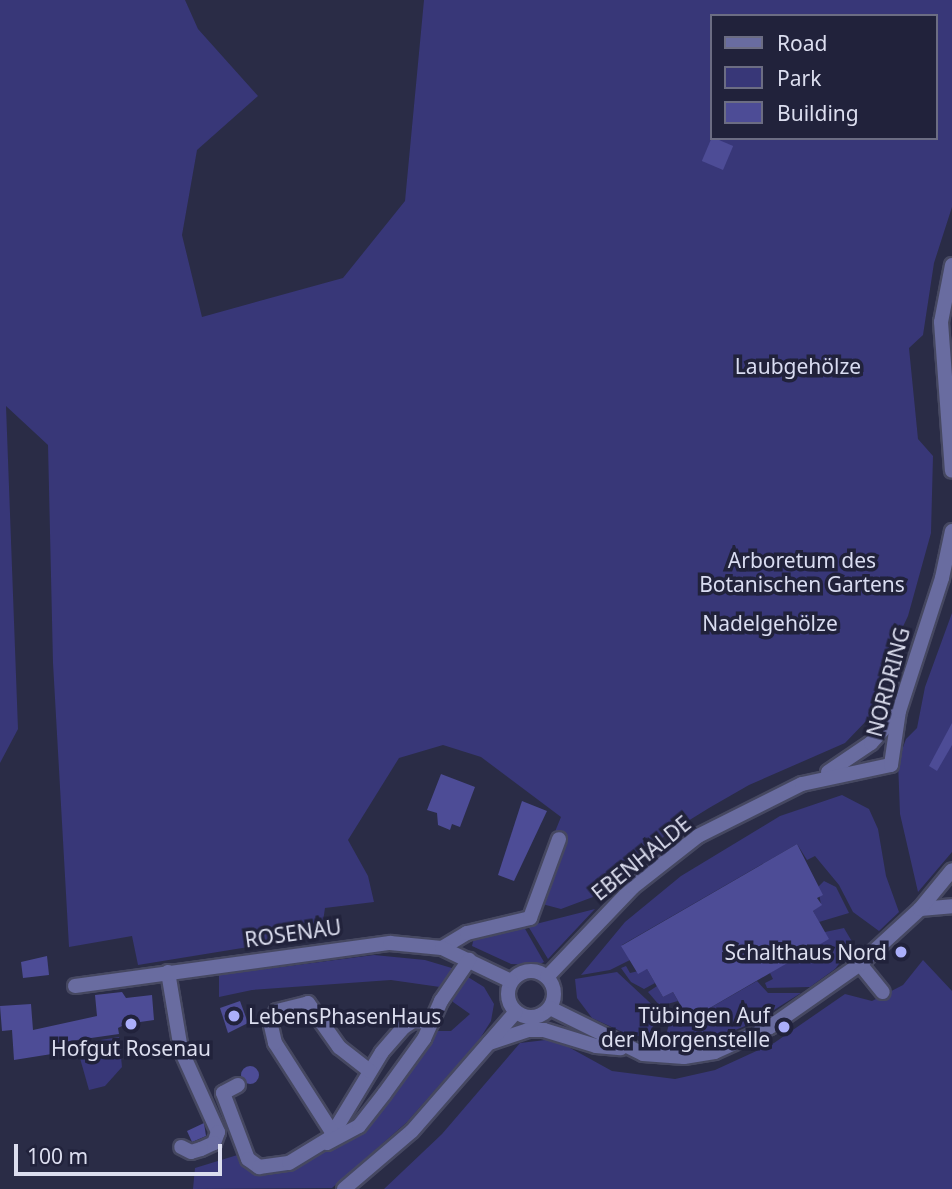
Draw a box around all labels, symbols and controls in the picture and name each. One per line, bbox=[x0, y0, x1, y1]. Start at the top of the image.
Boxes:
legend bbox=[710, 14, 938, 140]
text: Road bbox=[777, 29, 827, 57]
text: Park bbox=[777, 64, 821, 92]
text: Building bbox=[777, 99, 859, 127]
park label: Laubgehölze bbox=[735, 353, 861, 379]
park label: Arboretum des Botanischen Gartens bbox=[699, 547, 905, 597]
park label: Nadelgehölze bbox=[702, 610, 838, 636]
street label: NORDRING bbox=[861, 625, 915, 739]
street label: EBENHALDE bbox=[586, 810, 696, 906]
street label: ROSENAU bbox=[243, 914, 343, 952]
place label: Schalthaus Nord bbox=[725, 939, 887, 965]
marker: Schalthaus Nord bbox=[893, 944, 909, 960]
place label: Tübingen Auf der Morgenstelle bbox=[601, 1002, 770, 1052]
place label: LebensPhasenHaus bbox=[248, 1003, 441, 1029]
marker: LebensPhasenHaus bbox=[226, 1008, 242, 1024]
marker: Hofgut Rosenau bbox=[123, 1016, 139, 1032]
marker: Tübingen Auf der Morgenstelle bbox=[776, 1019, 792, 1035]
place label: Hofgut Rosenau bbox=[51, 1035, 211, 1061]
scale bar bbox=[18, 1130, 226, 1174]
text: 100 m bbox=[27, 1142, 88, 1170]

